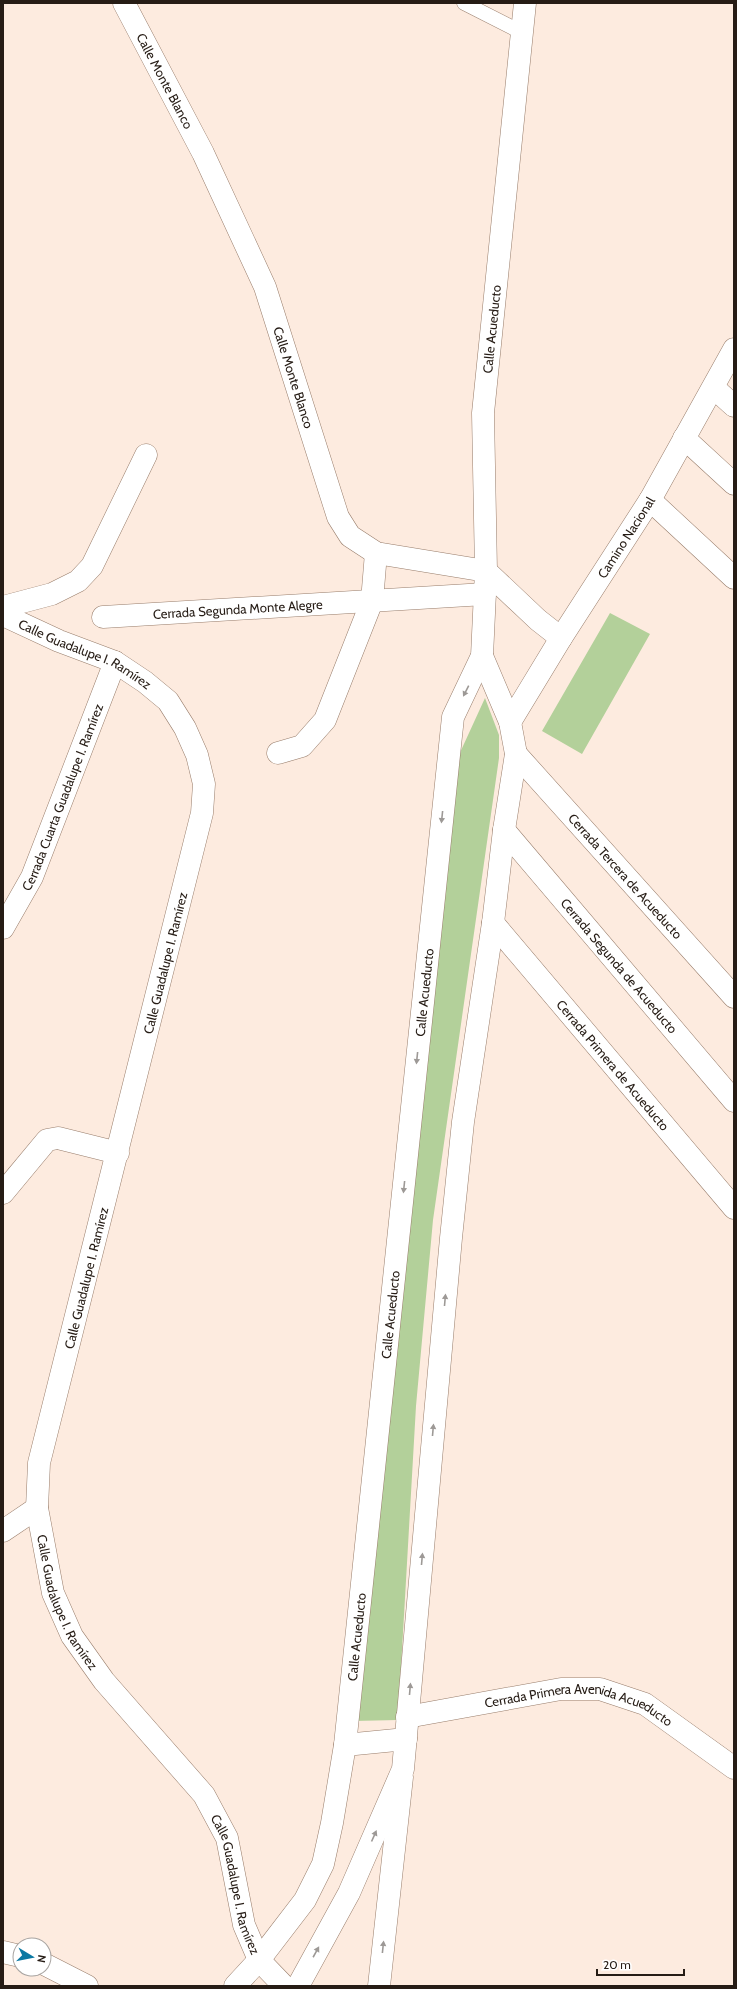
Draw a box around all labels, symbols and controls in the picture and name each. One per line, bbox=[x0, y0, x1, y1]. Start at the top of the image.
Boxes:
street label: Calle Monte Blanco bbox=[133, 30, 197, 131]
street label: Calle Acueducto bbox=[479, 284, 504, 374]
street label: Calle Monte Blanco bbox=[270, 324, 317, 430]
street label: Camino Nacional bbox=[594, 494, 658, 581]
street label: Cerrada Segunda Monte Alegre bbox=[152, 596, 323, 622]
street label: Calle Guadalupe I. Ramírez bbox=[16, 615, 155, 692]
one-way arrow bbox=[463, 685, 469, 697]
street label: Cerrada Cuarta Guadalupe I. Ramírez bbox=[18, 701, 106, 894]
street label: Cerrada Tercera de Acueducto bbox=[565, 810, 686, 942]
one-way arrow bbox=[439, 811, 446, 823]
street label: Calle Guadalupe I. Ramírez bbox=[140, 890, 190, 1036]
street label: Cerrada Segunda de Acueducto bbox=[557, 895, 681, 1036]
street label: Calle Acueducto bbox=[411, 948, 437, 1037]
street label: Cerrada Primera de Acueducto bbox=[553, 996, 673, 1134]
one-way arrow bbox=[414, 1052, 420, 1064]
one-way arrow bbox=[400, 1181, 407, 1193]
street label: Calle Guadalupe I. Ramírez bbox=[61, 1205, 111, 1351]
street label: Calle Acueducto bbox=[378, 1270, 403, 1360]
one-way arrow bbox=[442, 1294, 448, 1306]
one-way arrow bbox=[430, 1424, 437, 1436]
street label: Calle Guadalupe I. Ramírez bbox=[34, 1533, 101, 1673]
one-way arrow bbox=[418, 1553, 425, 1565]
street label: Calle Acueducto bbox=[344, 1592, 369, 1682]
street label: Cerrada Primera Avenida Acueducto bbox=[483, 1681, 676, 1729]
one-way arrow bbox=[407, 1682, 413, 1695]
street label: Calle Guadalupe I. Ramírez bbox=[208, 1811, 264, 1957]
one-way arrow bbox=[371, 1830, 377, 1841]
north arrow bbox=[12, 1937, 52, 1977]
one-way arrow bbox=[380, 1941, 386, 1953]
one-way arrow bbox=[313, 1946, 320, 1958]
scale bar bbox=[597, 1951, 684, 1977]
text: N bbox=[34, 1954, 49, 1964]
text: 20 m bbox=[603, 1957, 631, 1972]

